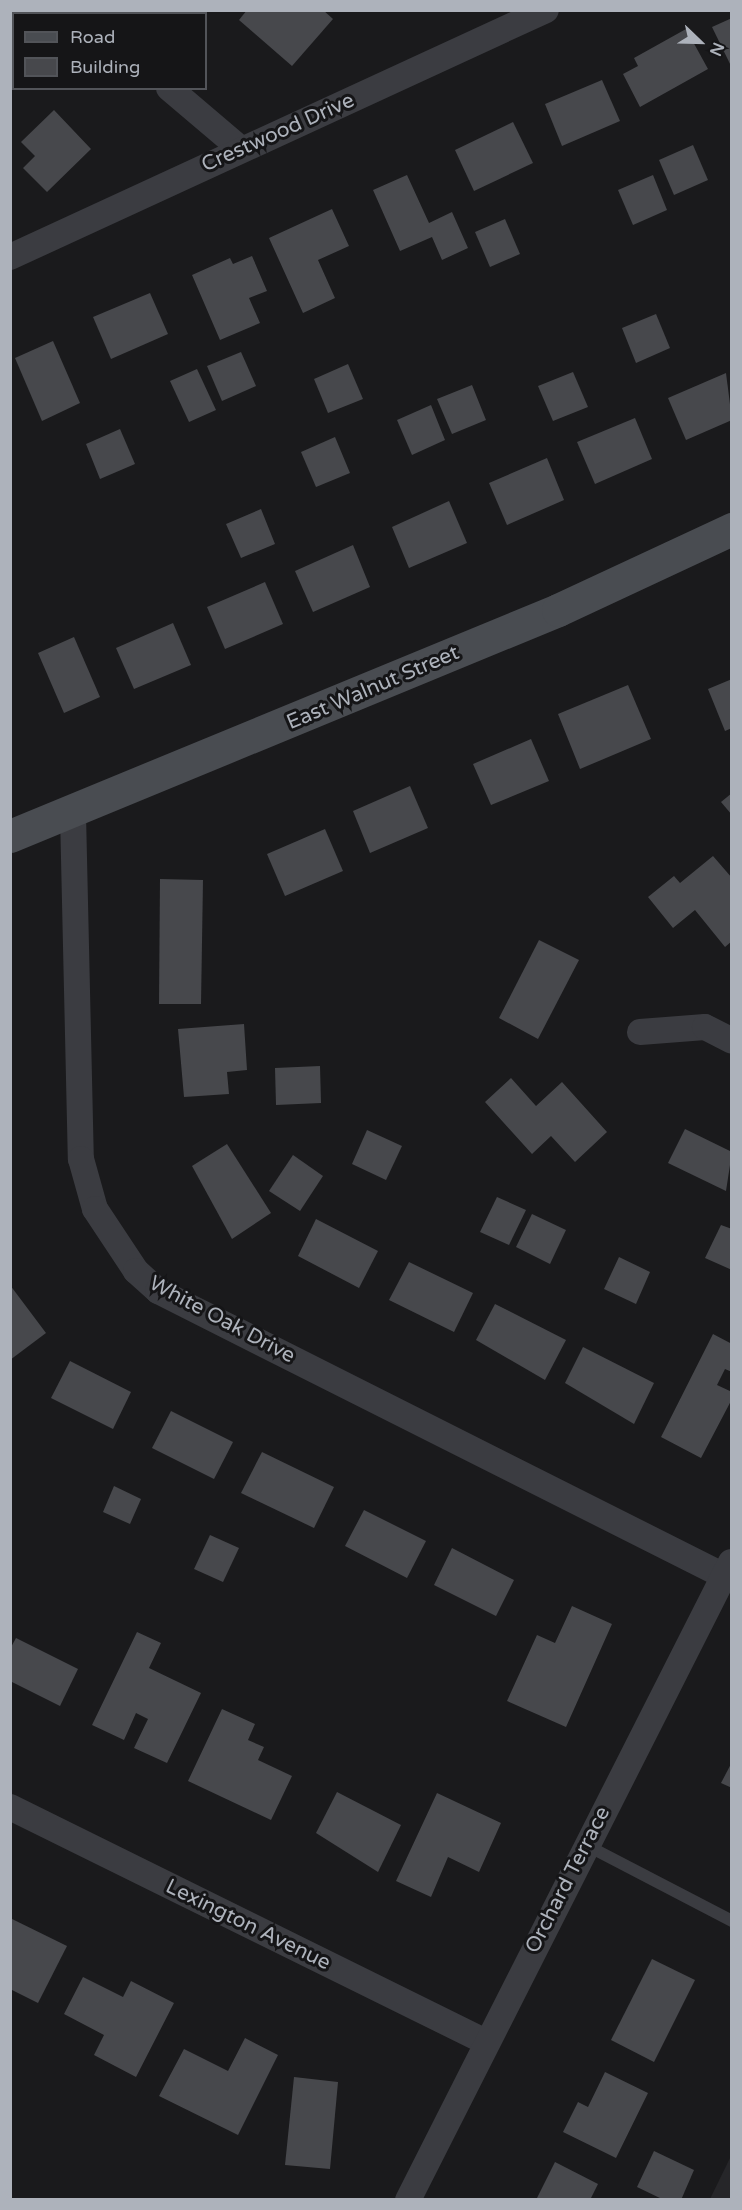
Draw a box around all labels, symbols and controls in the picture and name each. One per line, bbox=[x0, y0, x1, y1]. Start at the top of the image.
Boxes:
legend bbox=[12, 12, 207, 90]
north arrow bbox=[670, 12, 730, 72]
text: Road bbox=[70, 26, 115, 48]
text: N bbox=[705, 39, 728, 59]
text: Building bbox=[70, 56, 140, 78]
street label: Crestwood Drive bbox=[198, 88, 358, 178]
street label: East Walnut Street bbox=[283, 640, 463, 736]
street label: White Oak Drive bbox=[145, 1271, 299, 1369]
street label: Orchard Terrace bbox=[520, 1803, 616, 1957]
street label: Lexington Avenue bbox=[161, 1874, 335, 1976]

